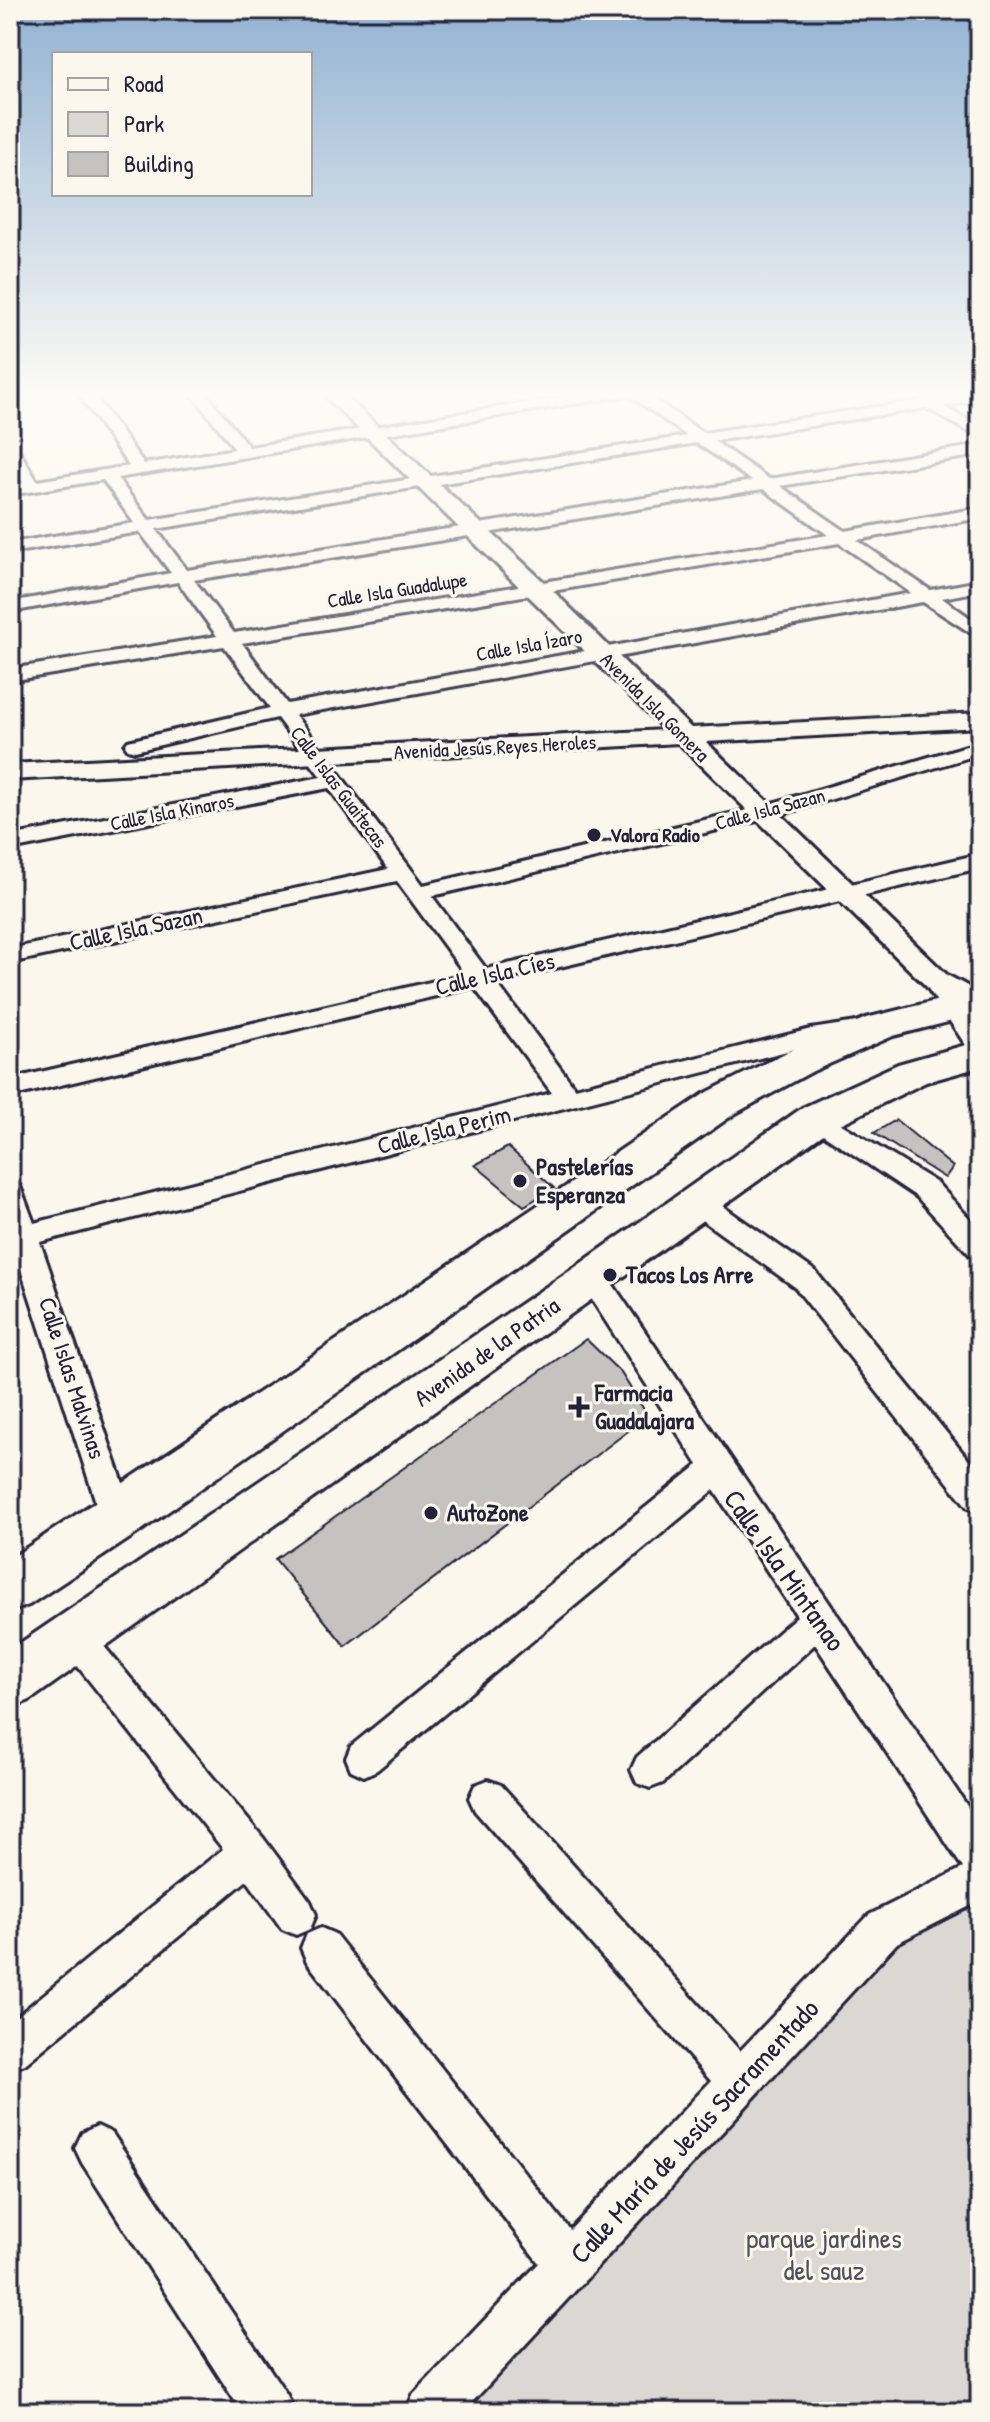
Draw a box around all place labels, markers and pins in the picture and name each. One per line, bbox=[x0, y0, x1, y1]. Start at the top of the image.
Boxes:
place label: Valora Radio bbox=[610, 821, 700, 848]
marker: Valora Radio bbox=[585, 826, 603, 844]
place label: Pastelerías Esperanza bbox=[536, 1150, 633, 1211]
marker: Pastelerías Esperanza bbox=[511, 1172, 529, 1190]
place label: Tacos Los Arre bbox=[625, 1258, 754, 1290]
marker: Tacos Los Arre bbox=[601, 1266, 619, 1284]
place label: Farmacia Guadalajara bbox=[594, 1376, 694, 1436]
marker: Farmacia Guadalajara bbox=[570, 1398, 588, 1416]
place label: AutoZone bbox=[447, 1496, 529, 1528]
marker: AutoZone bbox=[422, 1504, 440, 1522]

